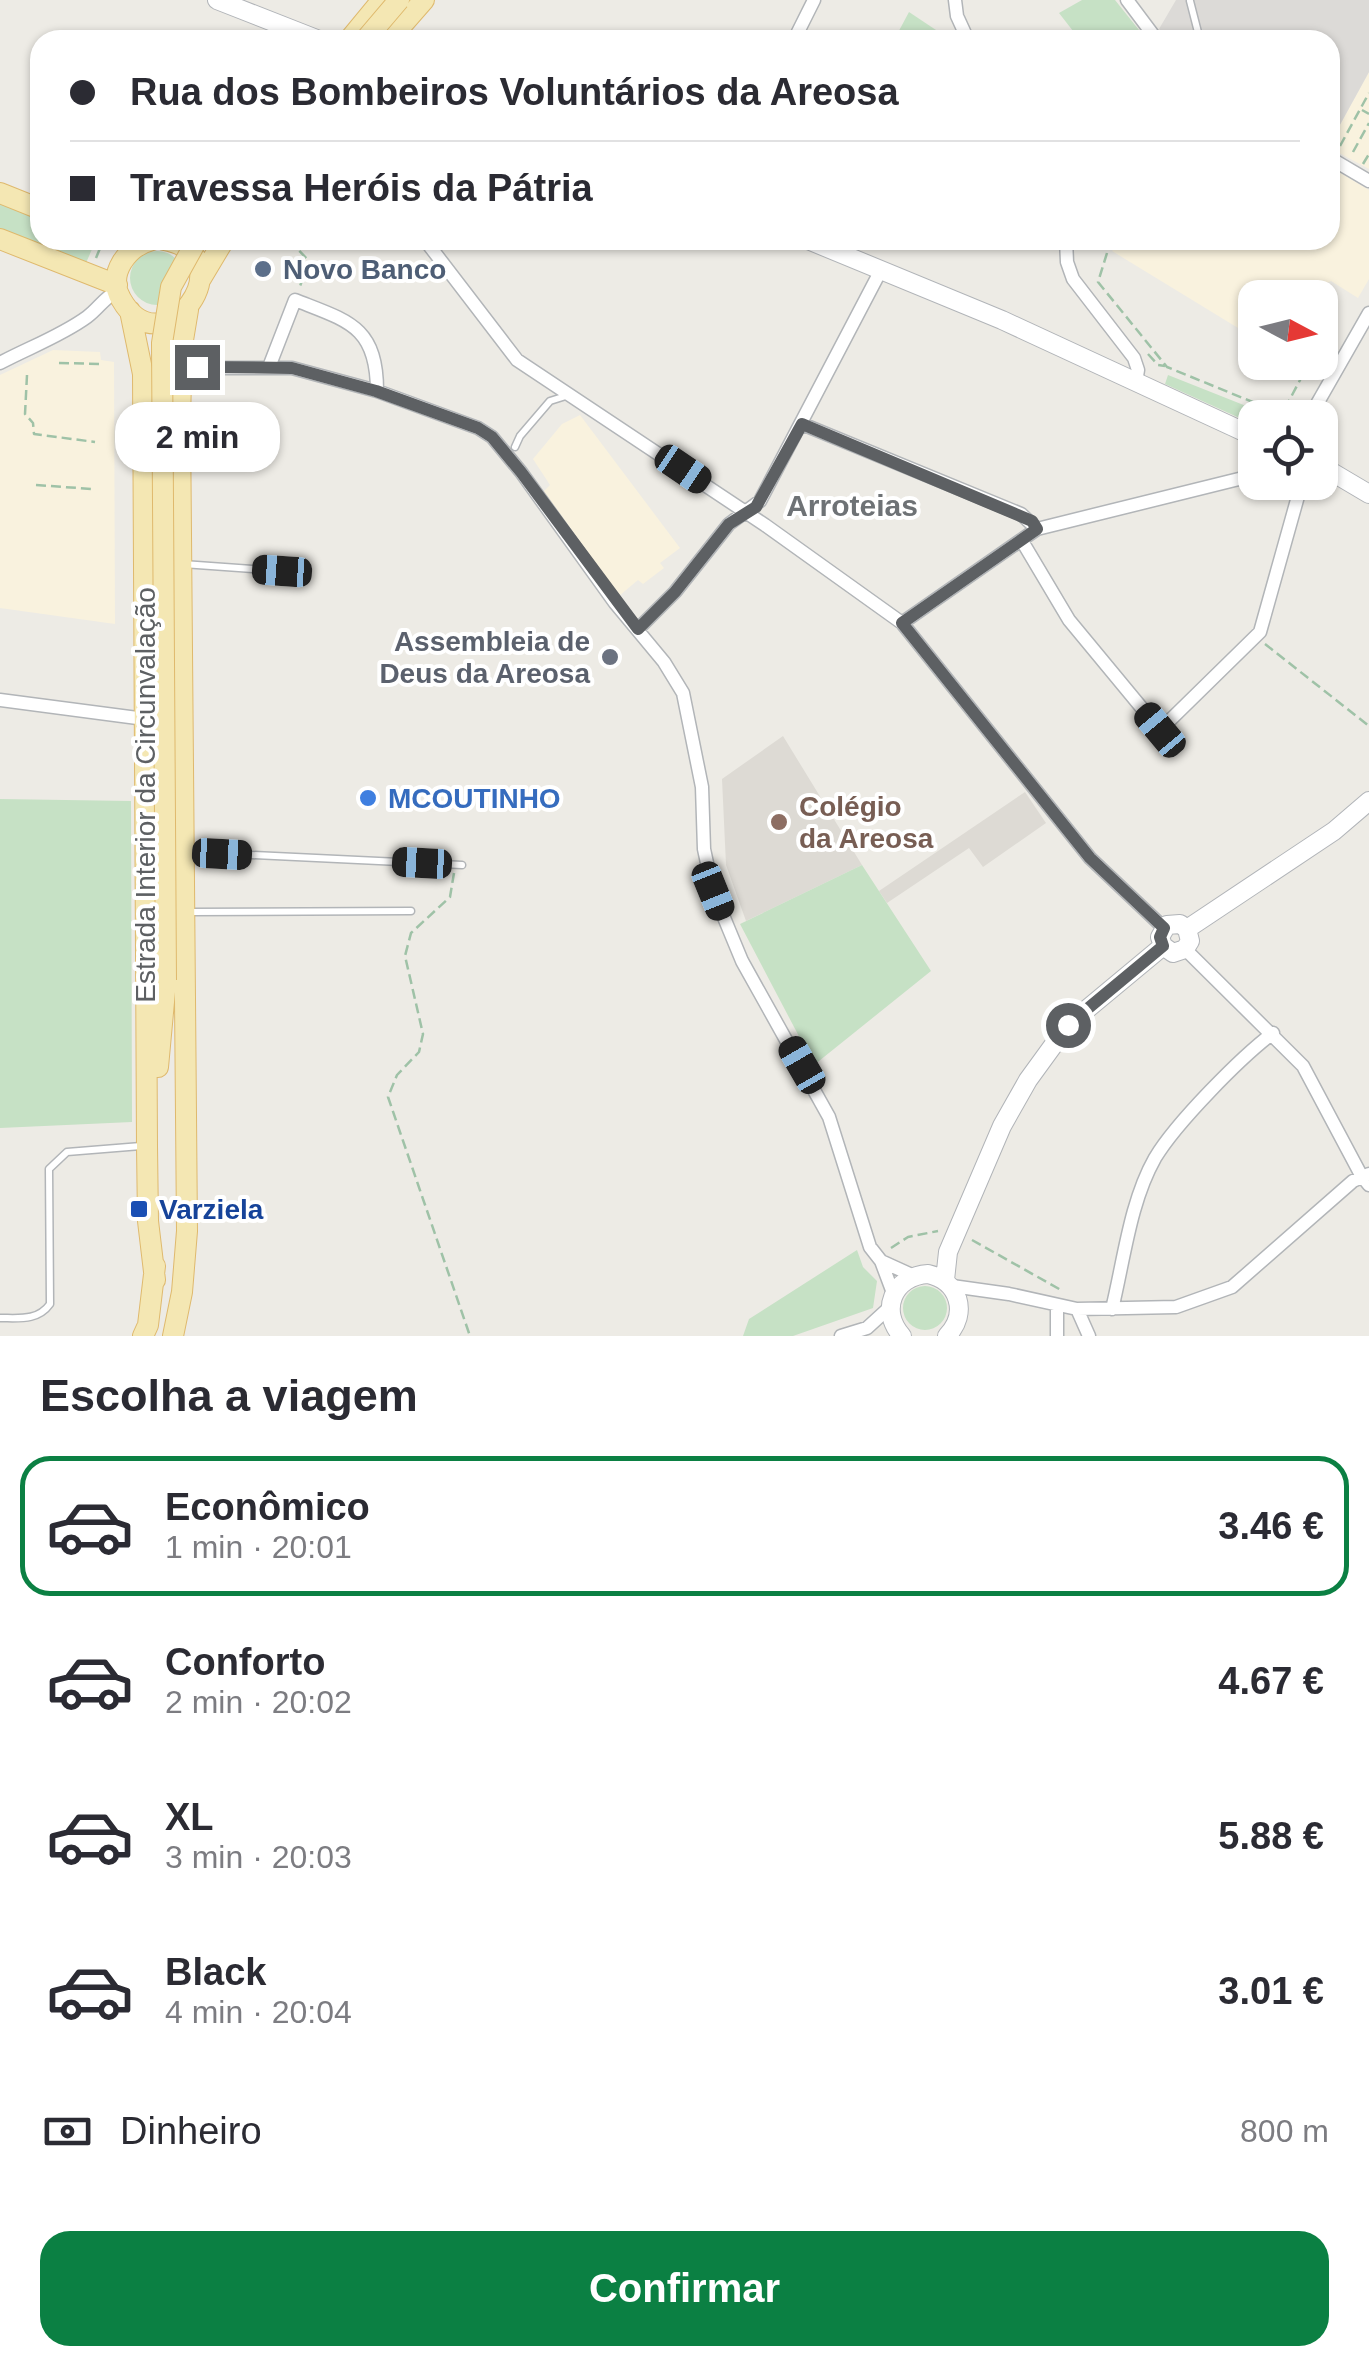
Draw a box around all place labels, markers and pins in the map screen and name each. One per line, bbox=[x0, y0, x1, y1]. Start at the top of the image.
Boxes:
place label: Novo Banco bbox=[283, 254, 446, 285]
marker: Novo Banco bbox=[252, 258, 274, 280]
place label: Assembleia de Deus da Areosa bbox=[379, 626, 590, 689]
marker: Assembleia de Deus da Areosa bbox=[599, 646, 621, 668]
place label: MCOUTINHO bbox=[388, 783, 561, 814]
marker: MCOUTINHO bbox=[357, 787, 379, 809]
place label: Colégio da Areosa bbox=[799, 791, 934, 854]
marker: Colégio da Areosa bbox=[768, 811, 790, 833]
place label: Varziela bbox=[159, 1194, 264, 1225]
marker: Varziela bbox=[128, 1198, 150, 1220]

